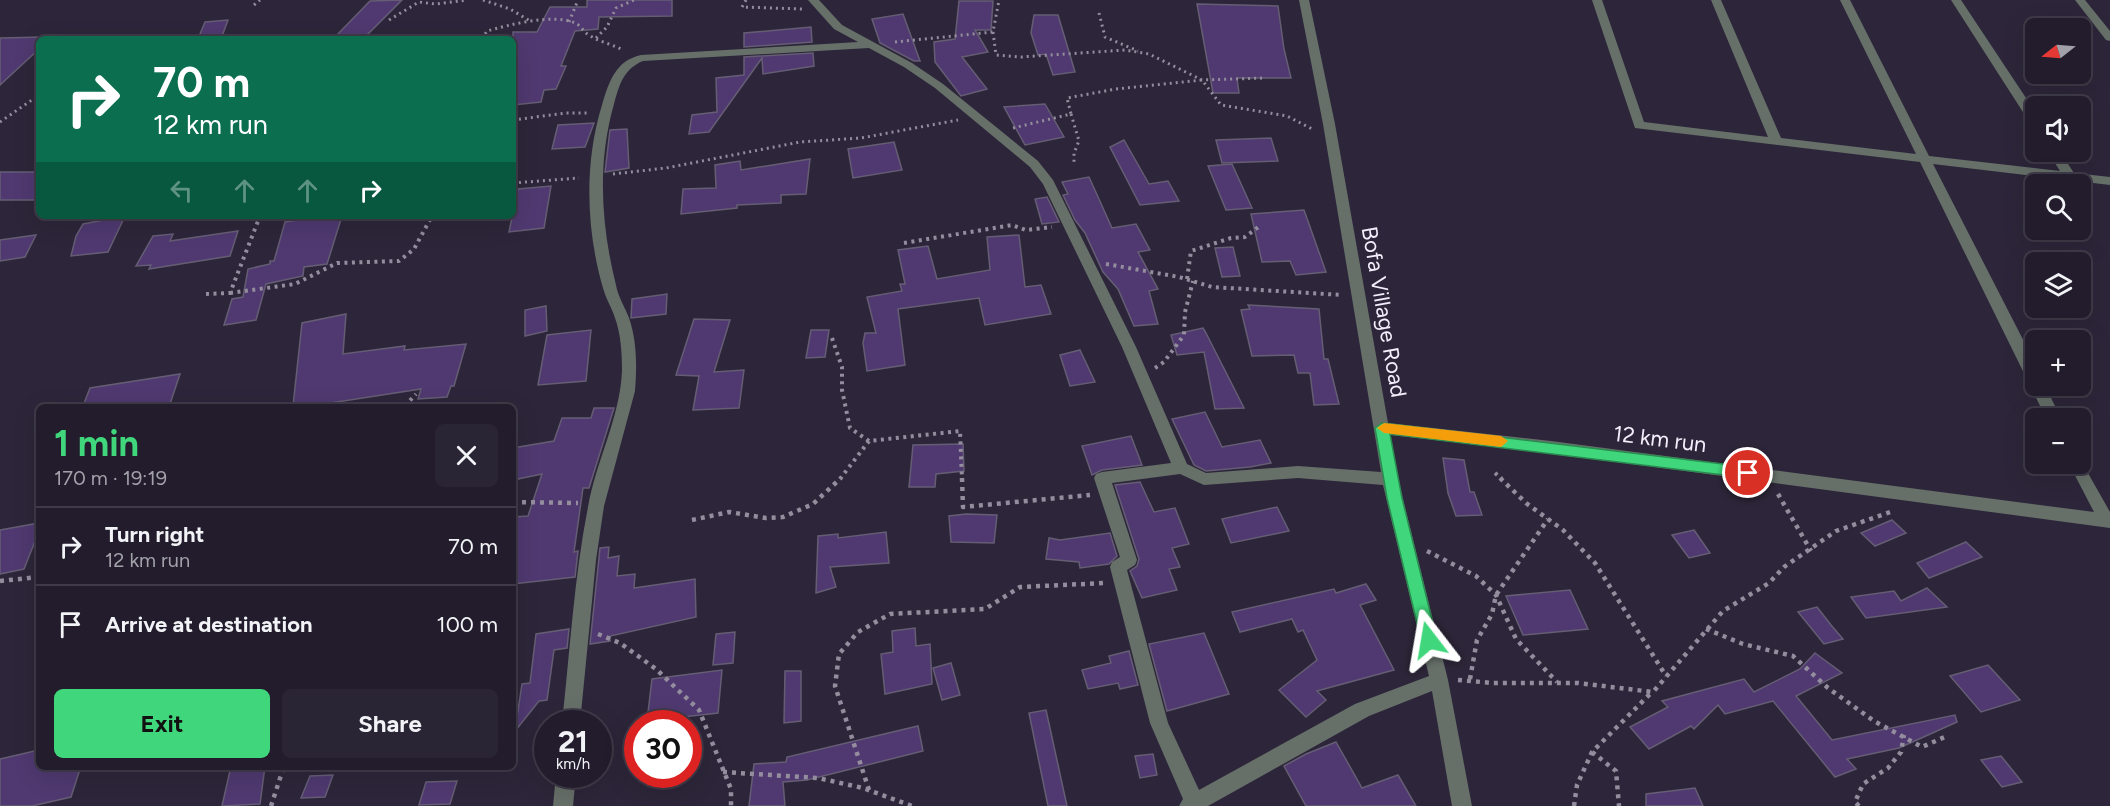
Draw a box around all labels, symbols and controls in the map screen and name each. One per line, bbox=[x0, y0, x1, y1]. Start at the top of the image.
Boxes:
north arrow bbox=[2025, 18, 2091, 84]
map controls bbox=[2025, 18, 2091, 474]
text: 70 m bbox=[153, 57, 250, 108]
icon: right bbox=[54, 60, 132, 138]
button: sound bbox=[2025, 96, 2091, 162]
text: 12 km run bbox=[153, 108, 268, 141]
icon: left bbox=[165, 174, 198, 207]
icon: ahead bbox=[228, 174, 261, 207]
icon: ahead bbox=[291, 174, 324, 207]
icon: right bbox=[354, 174, 387, 207]
button: search bbox=[2025, 174, 2091, 240]
street label: Bofa Village Road bbox=[1356, 224, 1412, 400]
button: layers bbox=[2025, 252, 2091, 318]
button: + bbox=[2025, 330, 2091, 396]
button: − bbox=[2025, 408, 2091, 474]
street label: 12 km run bbox=[1612, 420, 1708, 458]
text: 1 min bbox=[54, 422, 139, 465]
button: close bbox=[435, 424, 498, 487]
pin bbox=[1722, 447, 1773, 498]
icon: arrive bbox=[1731, 456, 1764, 489]
text: 170 m · 19:19 bbox=[54, 466, 167, 490]
text: Turn right bbox=[105, 521, 204, 548]
icon: right bbox=[54, 530, 87, 563]
text: 70 m bbox=[448, 533, 498, 560]
text: 12 km run bbox=[105, 548, 190, 572]
icon: arrive bbox=[54, 608, 87, 641]
position arrow bbox=[1397, 608, 1461, 672]
text: Arrive at destination bbox=[105, 611, 313, 638]
text: 100 m bbox=[437, 611, 498, 638]
button: Exit bbox=[54, 689, 270, 758]
button: Share bbox=[282, 689, 498, 758]
speed limit sign: 30 bbox=[624, 710, 702, 788]
text: 21 bbox=[558, 723, 588, 760]
text: km/h bbox=[556, 755, 590, 773]

